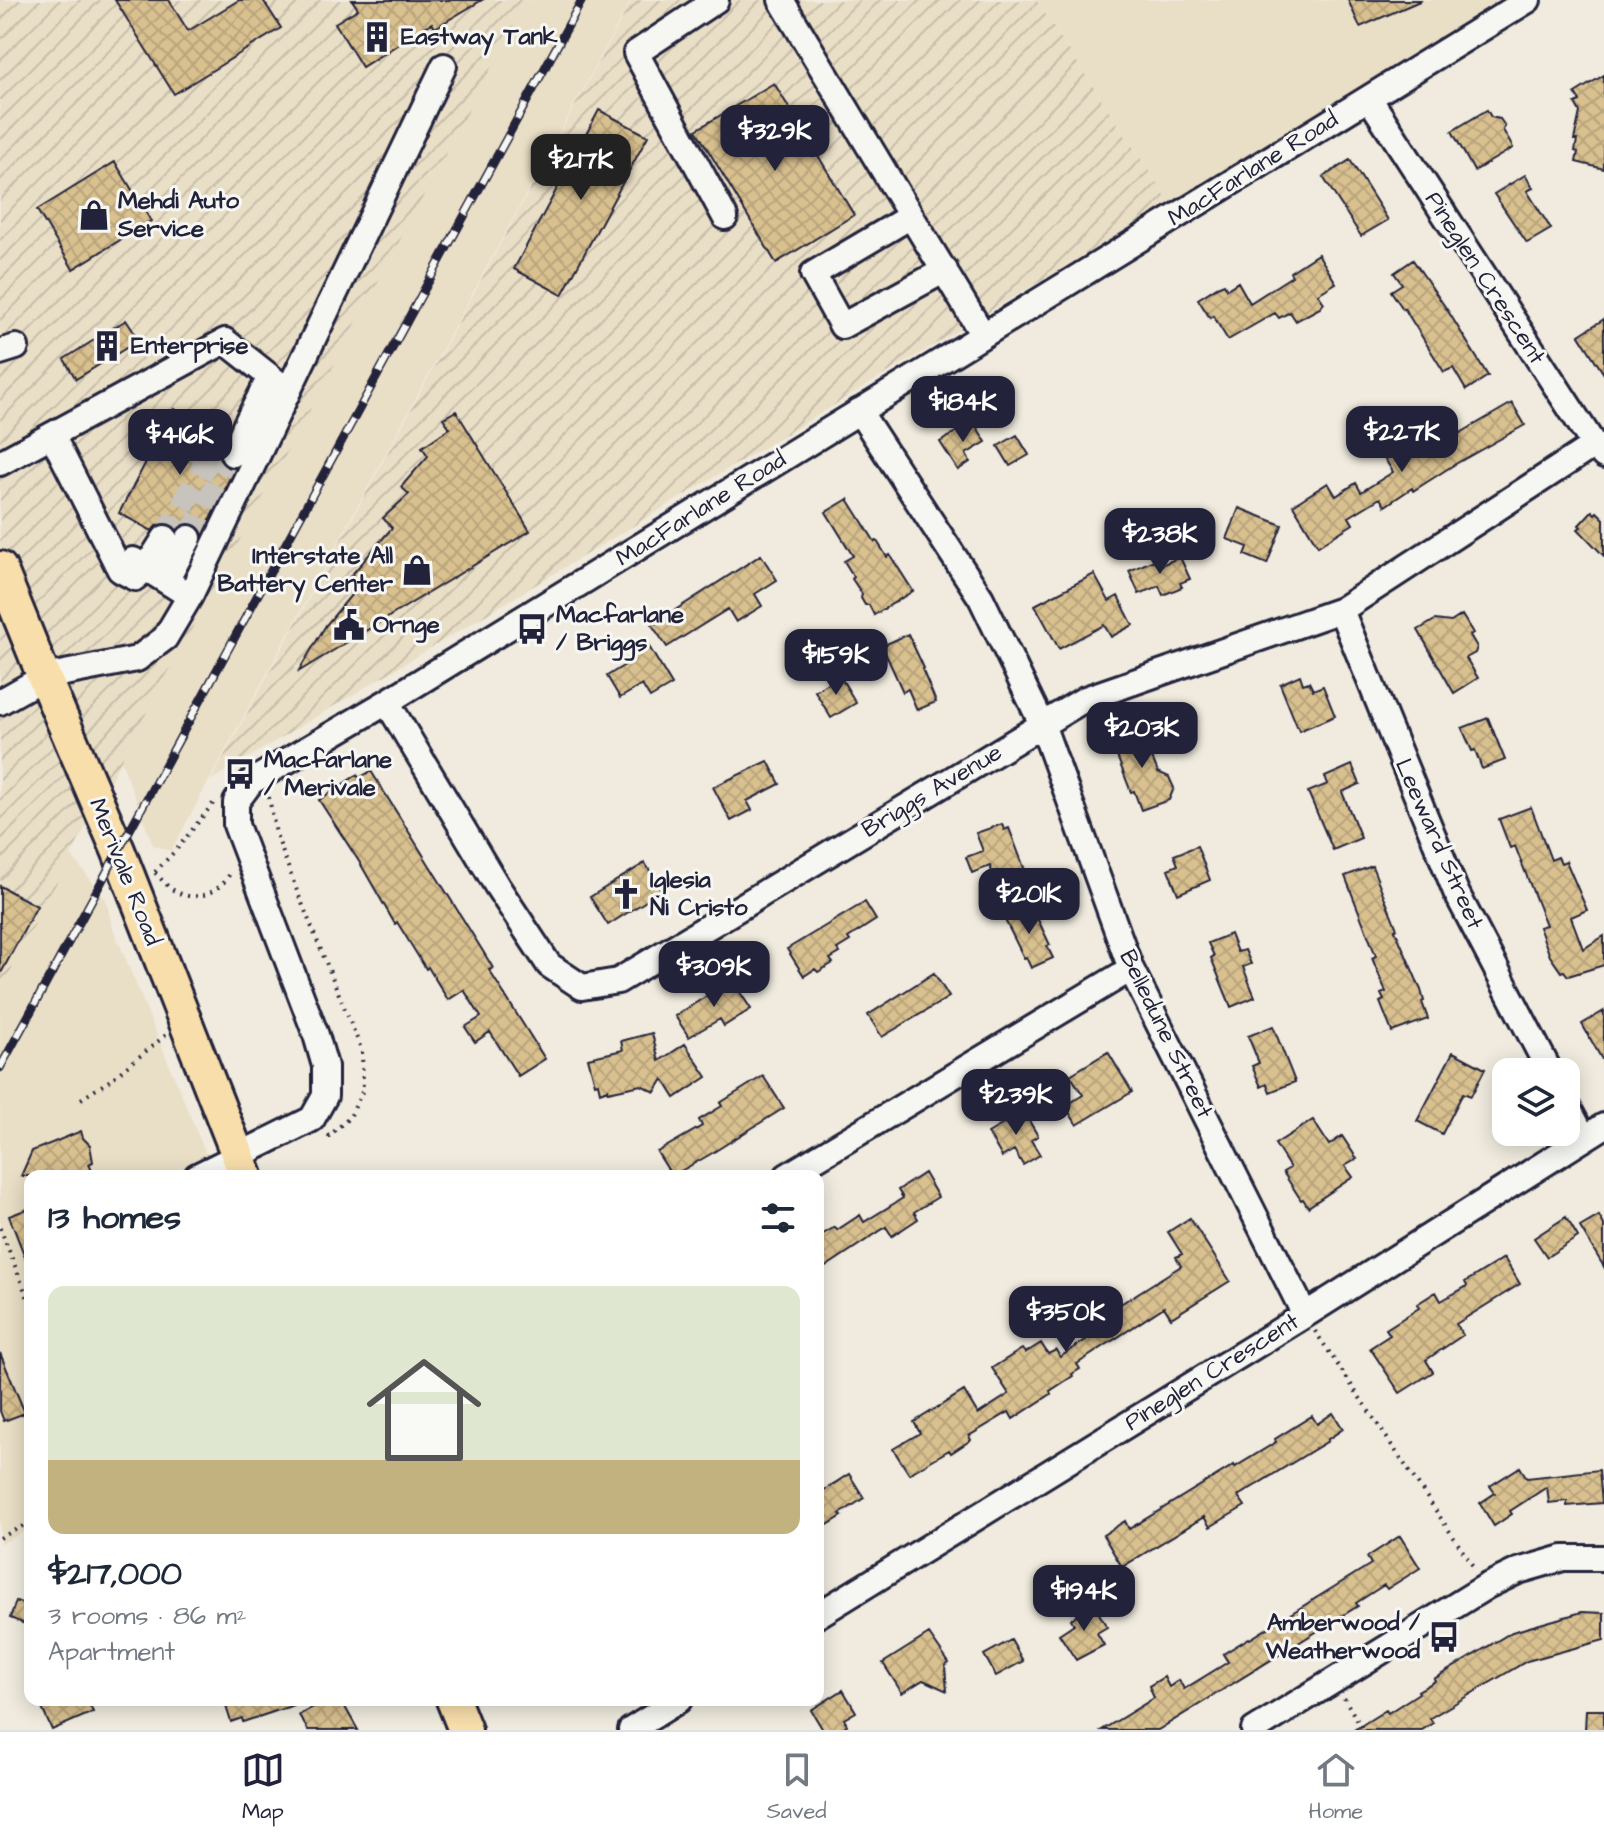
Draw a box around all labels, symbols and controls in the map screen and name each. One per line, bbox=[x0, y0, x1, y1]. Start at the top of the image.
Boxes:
building icon: Eastway Tank bbox=[360, 20, 394, 54]
place label: Eastway Tank bbox=[401, 20, 558, 56]
street label: MacFarlane Road bbox=[1161, 103, 1345, 235]
pin: $329K bbox=[719, 105, 831, 173]
text: $329K bbox=[738, 113, 812, 149]
pin: $217K bbox=[525, 134, 637, 202]
text: $217K bbox=[549, 142, 613, 178]
place label: Mehdi Auto Service bbox=[117, 184, 240, 246]
street label: Pineglen Crescent bbox=[1415, 185, 1554, 372]
shop icon: Mehdi Auto Service bbox=[77, 198, 111, 232]
building icon: Enterprise bbox=[90, 329, 124, 363]
place label: Enterprise bbox=[131, 329, 248, 363]
pin: $184K bbox=[907, 376, 1019, 444]
text: $184K bbox=[929, 384, 997, 420]
pin: $227K bbox=[1346, 406, 1458, 474]
pin: $416K bbox=[124, 409, 236, 477]
text: $227K bbox=[1364, 414, 1440, 450]
text: $416K bbox=[146, 417, 214, 453]
street label: MacFarlane Road bbox=[609, 443, 793, 575]
pin: $238K bbox=[1104, 508, 1216, 576]
text: $238K bbox=[1122, 516, 1198, 552]
place label: Interstate All Battery Center bbox=[217, 539, 394, 603]
shop icon: Interstate All Battery Center bbox=[400, 553, 434, 587]
place label: Macfarlane / Briggs bbox=[556, 598, 684, 661]
public building icon: Ornge bbox=[332, 608, 366, 642]
place label: Ornge bbox=[373, 608, 440, 643]
bus stop icon: Macfarlane / Briggs bbox=[515, 612, 549, 646]
pin: $159K bbox=[780, 629, 892, 697]
text: $159K bbox=[803, 637, 869, 673]
pin: $203K bbox=[1086, 702, 1198, 770]
text: $203K bbox=[1105, 710, 1179, 746]
street label: Briggs Avenue bbox=[855, 736, 1009, 847]
place label: Macfarlane / Merivale bbox=[264, 743, 392, 805]
street label: Leeward Street bbox=[1386, 753, 1492, 935]
bus stop icon: Macfarlane / Merivale bbox=[223, 757, 257, 791]
street label: Merivale Road bbox=[80, 793, 170, 951]
place label: Iglesia Ni Cristo bbox=[650, 863, 748, 925]
pin: $201K bbox=[973, 868, 1085, 936]
text: $201K bbox=[997, 876, 1061, 912]
church icon: Iglesia Ni Cristo bbox=[609, 877, 643, 911]
pin: $309K bbox=[658, 941, 770, 1009]
street label: Belledune Street bbox=[1110, 944, 1222, 1124]
text: $309K bbox=[677, 949, 751, 985]
map controls bbox=[1492, 1058, 1580, 1146]
button: layers bbox=[1492, 1058, 1580, 1146]
pin: $239K bbox=[960, 1069, 1072, 1137]
text: $239K bbox=[979, 1077, 1053, 1113]
text: 13 homes bbox=[48, 1194, 181, 1242]
icon: filters bbox=[756, 1196, 800, 1240]
pin: $350K bbox=[1010, 1286, 1122, 1354]
text: $350K bbox=[1027, 1294, 1105, 1330]
street label: Pineglen Crescent bbox=[1118, 1304, 1307, 1440]
icon: home bbox=[352, 1338, 496, 1482]
text: $217,000 bbox=[48, 1550, 182, 1598]
pin: $194K bbox=[1028, 1565, 1140, 1633]
text: $194K bbox=[1051, 1573, 1117, 1609]
text: 3 rooms · 86 m² bbox=[48, 1598, 247, 1634]
place label: Amberwood / Weatherwood bbox=[1265, 1606, 1421, 1668]
bus stop icon: Amberwood / Weatherwood bbox=[1427, 1620, 1461, 1654]
text: Apartment bbox=[48, 1634, 175, 1670]
tab: Map bbox=[241, 1748, 285, 1827]
tab: Saved bbox=[767, 1748, 827, 1827]
tab: Home bbox=[1308, 1748, 1363, 1827]

